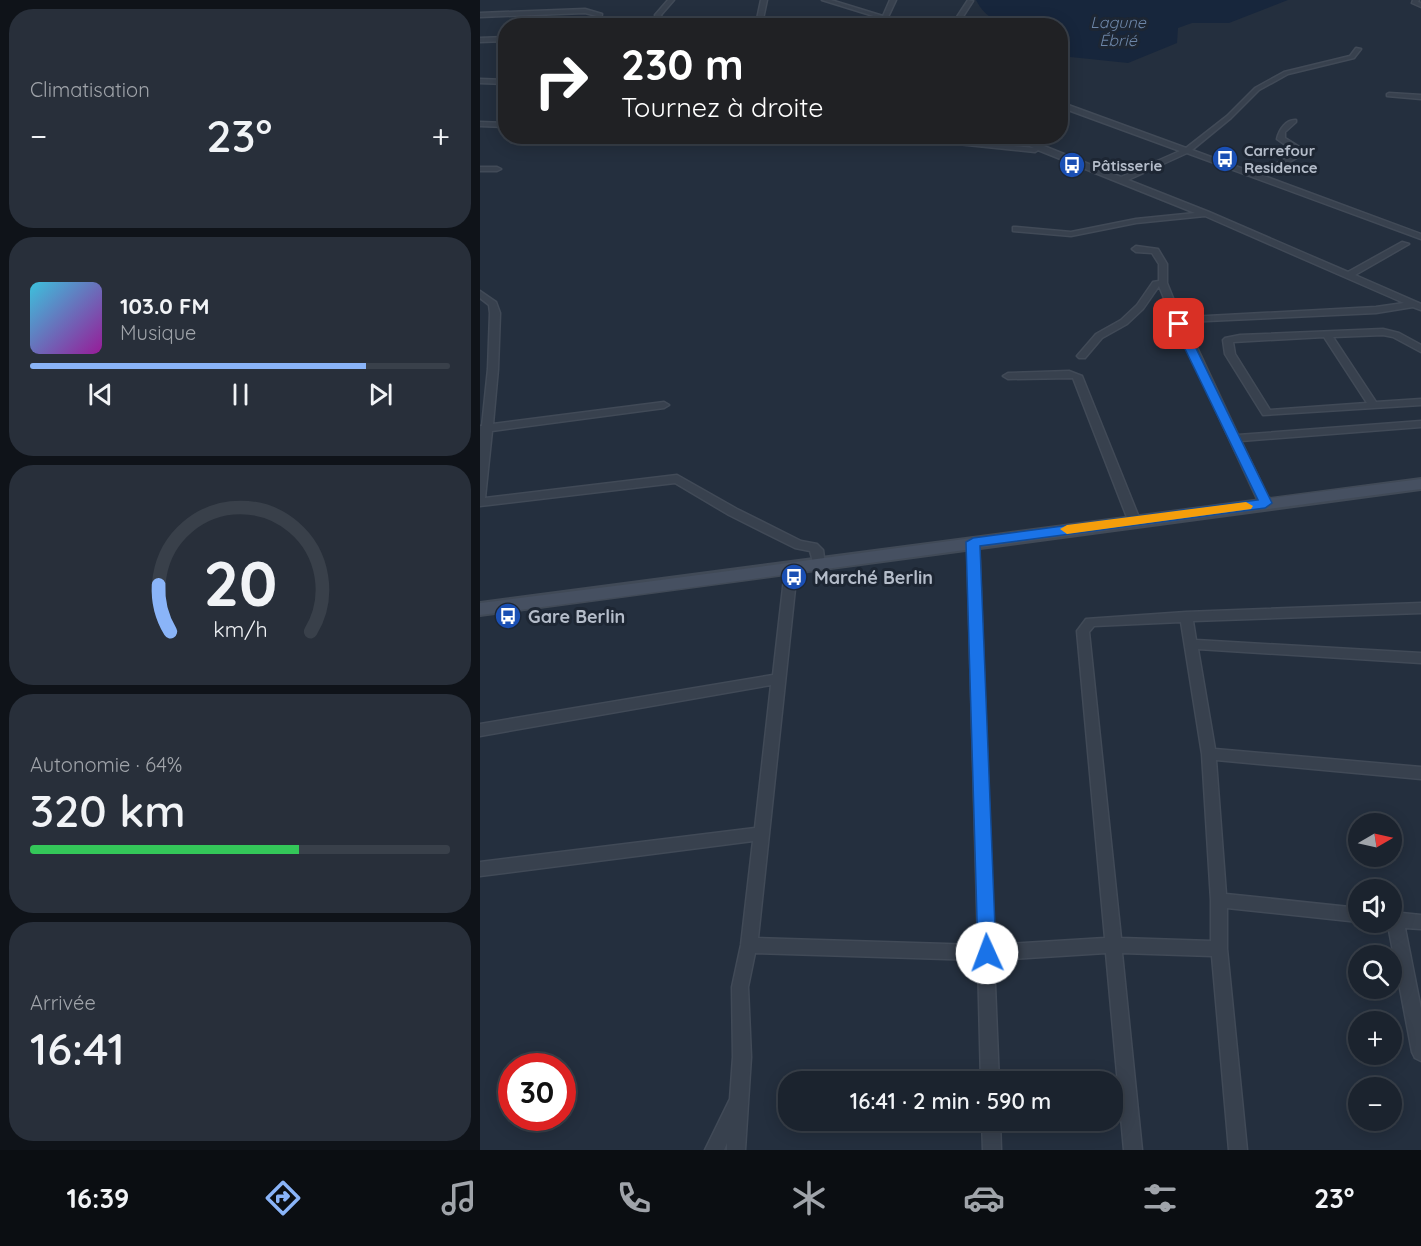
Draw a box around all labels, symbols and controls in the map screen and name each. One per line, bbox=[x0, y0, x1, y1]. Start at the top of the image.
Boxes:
water label: Lagune Ébrié bbox=[1090, 12, 1147, 50]
text: 230 m bbox=[621, 38, 744, 91]
icon: right bbox=[522, 42, 600, 120]
text: Climatisation bbox=[30, 77, 150, 102]
text: Tournez à droite bbox=[621, 90, 824, 124]
text: 23° bbox=[206, 107, 272, 163]
text: − bbox=[30, 115, 47, 156]
text: + bbox=[431, 115, 450, 156]
place label: Carrefour Residence bbox=[1244, 141, 1318, 177]
bus stop icon: Carrefour Residence bbox=[1210, 144, 1240, 174]
bus stop icon: Pâtisserie bbox=[1057, 150, 1087, 180]
place label: Pâtisserie bbox=[1092, 156, 1162, 175]
text: 103.0 FM bbox=[120, 292, 209, 320]
pin bbox=[1153, 298, 1204, 349]
icon: arrive bbox=[1162, 307, 1195, 340]
text: Musique bbox=[120, 320, 196, 345]
icon: previous bbox=[84, 378, 117, 411]
icon: pause bbox=[224, 378, 257, 411]
icon: next bbox=[364, 378, 397, 411]
text: 20 bbox=[203, 544, 277, 622]
bus stop icon: Marché Berlin bbox=[779, 562, 809, 592]
place label: Marché Berlin bbox=[814, 566, 933, 589]
bus stop icon: Gare Berlin bbox=[493, 601, 523, 631]
place label: Gare Berlin bbox=[528, 605, 625, 628]
text: km/h bbox=[213, 616, 267, 642]
text: Autonomie · 64% bbox=[30, 752, 182, 777]
text: 320 km bbox=[30, 782, 186, 838]
north arrow bbox=[1348, 813, 1402, 867]
map controls bbox=[1348, 813, 1402, 1131]
button: sound bbox=[1348, 879, 1402, 933]
position arrow bbox=[955, 921, 1019, 985]
button: search bbox=[1348, 945, 1402, 999]
text: Arrivée bbox=[30, 990, 96, 1015]
button: + bbox=[1348, 1011, 1402, 1065]
text: 16:41 bbox=[30, 1020, 125, 1076]
speed limit sign: 30 bbox=[498, 1053, 576, 1131]
button: − bbox=[1348, 1077, 1402, 1131]
text: 16:41 · 2 min · 590 m bbox=[850, 1087, 1051, 1115]
icon: directions bbox=[262, 1177, 304, 1219]
icon: music bbox=[438, 1177, 480, 1219]
icon: phone bbox=[613, 1177, 655, 1219]
icon: climate bbox=[788, 1177, 830, 1219]
icon: car bbox=[963, 1177, 1005, 1219]
icon: filters bbox=[1139, 1177, 1181, 1219]
text: 16:39 bbox=[67, 1181, 129, 1215]
text: 23° bbox=[1314, 1181, 1354, 1215]

